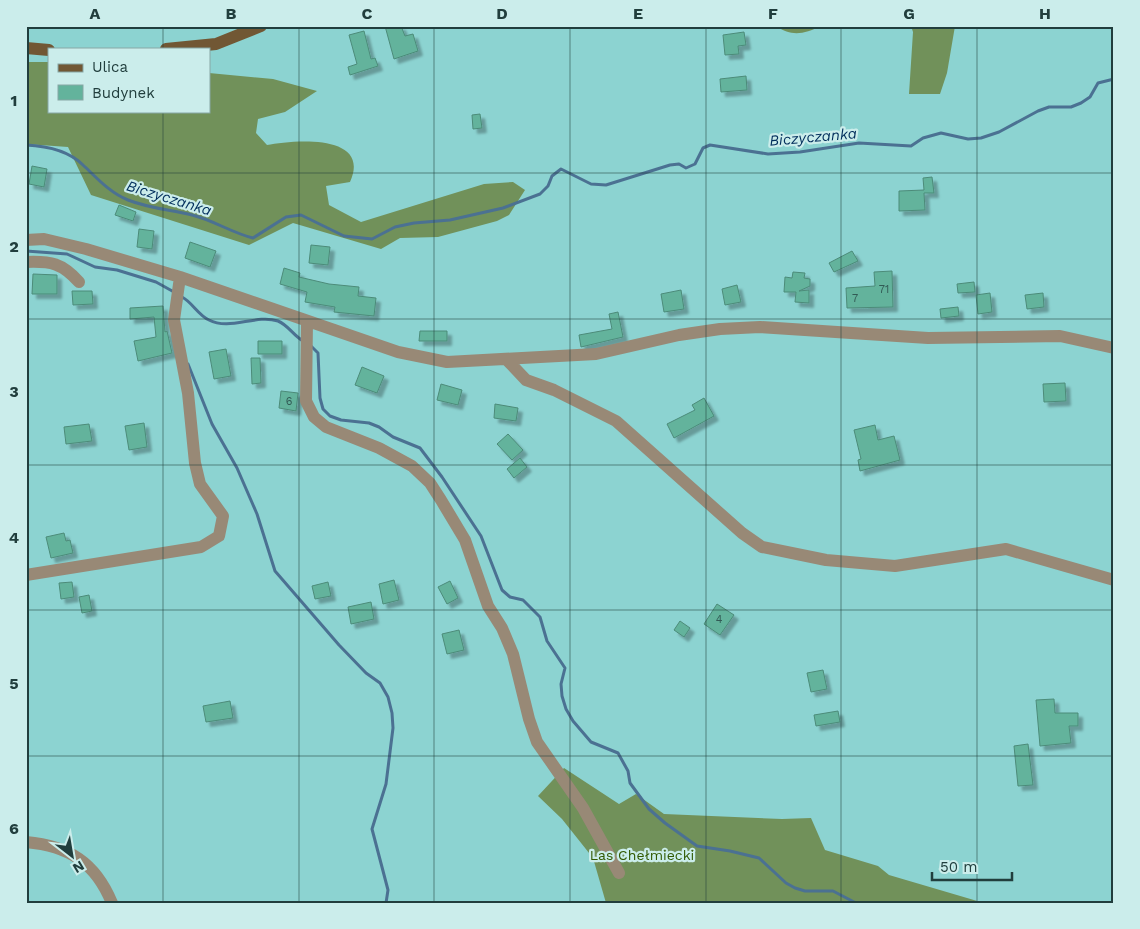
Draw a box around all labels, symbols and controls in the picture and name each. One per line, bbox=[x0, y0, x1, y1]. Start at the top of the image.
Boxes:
text: A bbox=[90, 4, 101, 23]
text: B bbox=[226, 4, 237, 23]
text: C bbox=[362, 4, 373, 23]
text: D bbox=[496, 4, 508, 23]
text: E bbox=[633, 4, 643, 23]
text: F bbox=[768, 4, 778, 23]
text: G bbox=[903, 4, 915, 23]
text: H bbox=[1039, 4, 1051, 23]
legend bbox=[48, 48, 210, 112]
text: Ulica bbox=[92, 58, 129, 76]
text: Budynek bbox=[92, 84, 155, 102]
text: 1 bbox=[11, 91, 17, 110]
water label: Biczyczanka bbox=[768, 124, 858, 150]
water label: Biczyczanka bbox=[124, 177, 214, 219]
text: 2 bbox=[9, 237, 19, 256]
house number: 71 bbox=[879, 283, 889, 296]
house number: 7 bbox=[852, 292, 858, 305]
text: 3 bbox=[9, 382, 19, 401]
house number: 6 bbox=[286, 395, 293, 408]
text: 4 bbox=[9, 528, 19, 547]
house number: 4 bbox=[716, 613, 723, 626]
text: 5 bbox=[9, 674, 19, 693]
text: 6 bbox=[9, 819, 19, 838]
north arrow bbox=[48, 832, 98, 882]
park label: Las Chełmiecki bbox=[590, 847, 694, 863]
scale bar bbox=[932, 849, 1012, 881]
text: N bbox=[70, 858, 87, 877]
text: 50 m bbox=[940, 858, 977, 876]

